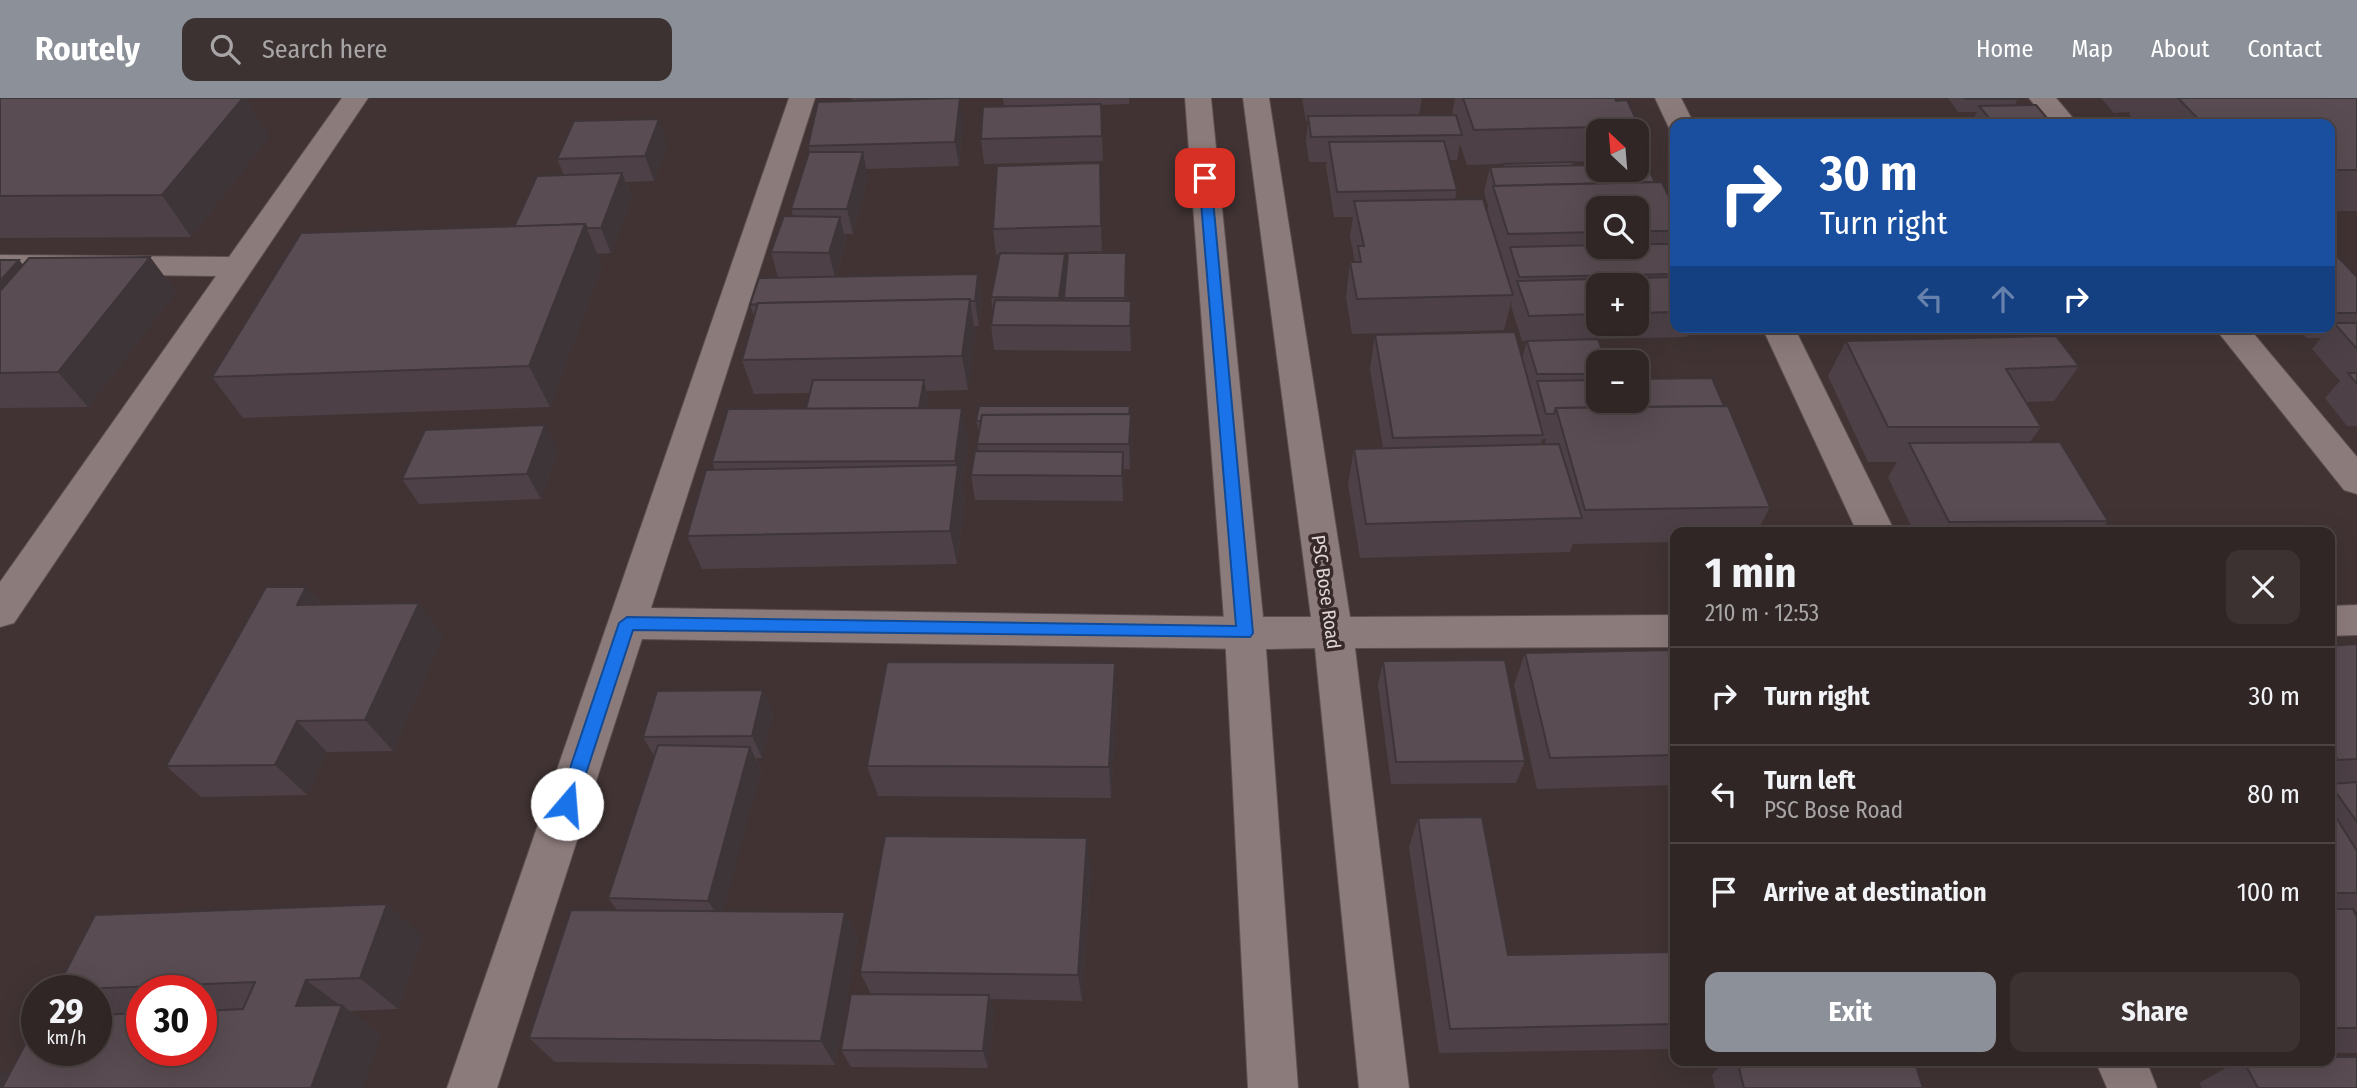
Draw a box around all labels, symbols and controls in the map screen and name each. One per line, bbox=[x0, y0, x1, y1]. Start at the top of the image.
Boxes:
search box bbox=[182, 18, 672, 81]
text: Routely bbox=[35, 29, 140, 69]
icon: search bbox=[206, 30, 244, 68]
text: Search here bbox=[262, 34, 387, 65]
text: Home bbox=[1976, 35, 2033, 63]
text: Map bbox=[2071, 35, 2113, 63]
text: About bbox=[2151, 35, 2209, 63]
text: Contact bbox=[2247, 35, 2322, 63]
north arrow bbox=[1586, 119, 1648, 182]
map controls bbox=[1586, 119, 1649, 413]
text: 30 m bbox=[1820, 144, 1918, 203]
icon: right bbox=[1705, 147, 1796, 238]
pin bbox=[1175, 148, 1235, 208]
icon: arrive bbox=[1186, 159, 1224, 197]
button: search bbox=[1586, 196, 1649, 259]
text: Turn right bbox=[1820, 204, 1947, 242]
button: + bbox=[1586, 273, 1649, 336]
icon: left bbox=[1911, 280, 1949, 318]
icon: ahead bbox=[1984, 280, 2022, 318]
icon: right bbox=[2057, 280, 2095, 318]
button: − bbox=[1586, 350, 1649, 413]
street label: PSC Bose Road bbox=[1307, 534, 1345, 650]
text: 1 min bbox=[1705, 548, 1796, 598]
button: close bbox=[2226, 550, 2300, 624]
text: 210 m · 12:53 bbox=[1705, 599, 1819, 627]
icon: right bbox=[1705, 677, 1743, 715]
text: Turn right bbox=[1764, 681, 1870, 712]
text: 30 m bbox=[2249, 681, 2300, 712]
text: Turn left bbox=[1764, 765, 1856, 796]
position arrow bbox=[530, 767, 604, 841]
icon: left bbox=[1705, 775, 1743, 813]
text: 80 m bbox=[2247, 779, 2300, 810]
text: PSC Bose Road bbox=[1764, 796, 1903, 824]
icon: arrive bbox=[1705, 873, 1743, 911]
text: Arrive at destination bbox=[1764, 877, 1987, 908]
text: 100 m bbox=[2237, 877, 2300, 908]
button: Exit bbox=[1705, 972, 1996, 1052]
button: Share bbox=[2010, 972, 2300, 1052]
speed limit sign: 30 bbox=[126, 975, 217, 1066]
text: 29 bbox=[49, 990, 84, 1032]
text: km/h bbox=[46, 1027, 87, 1049]

